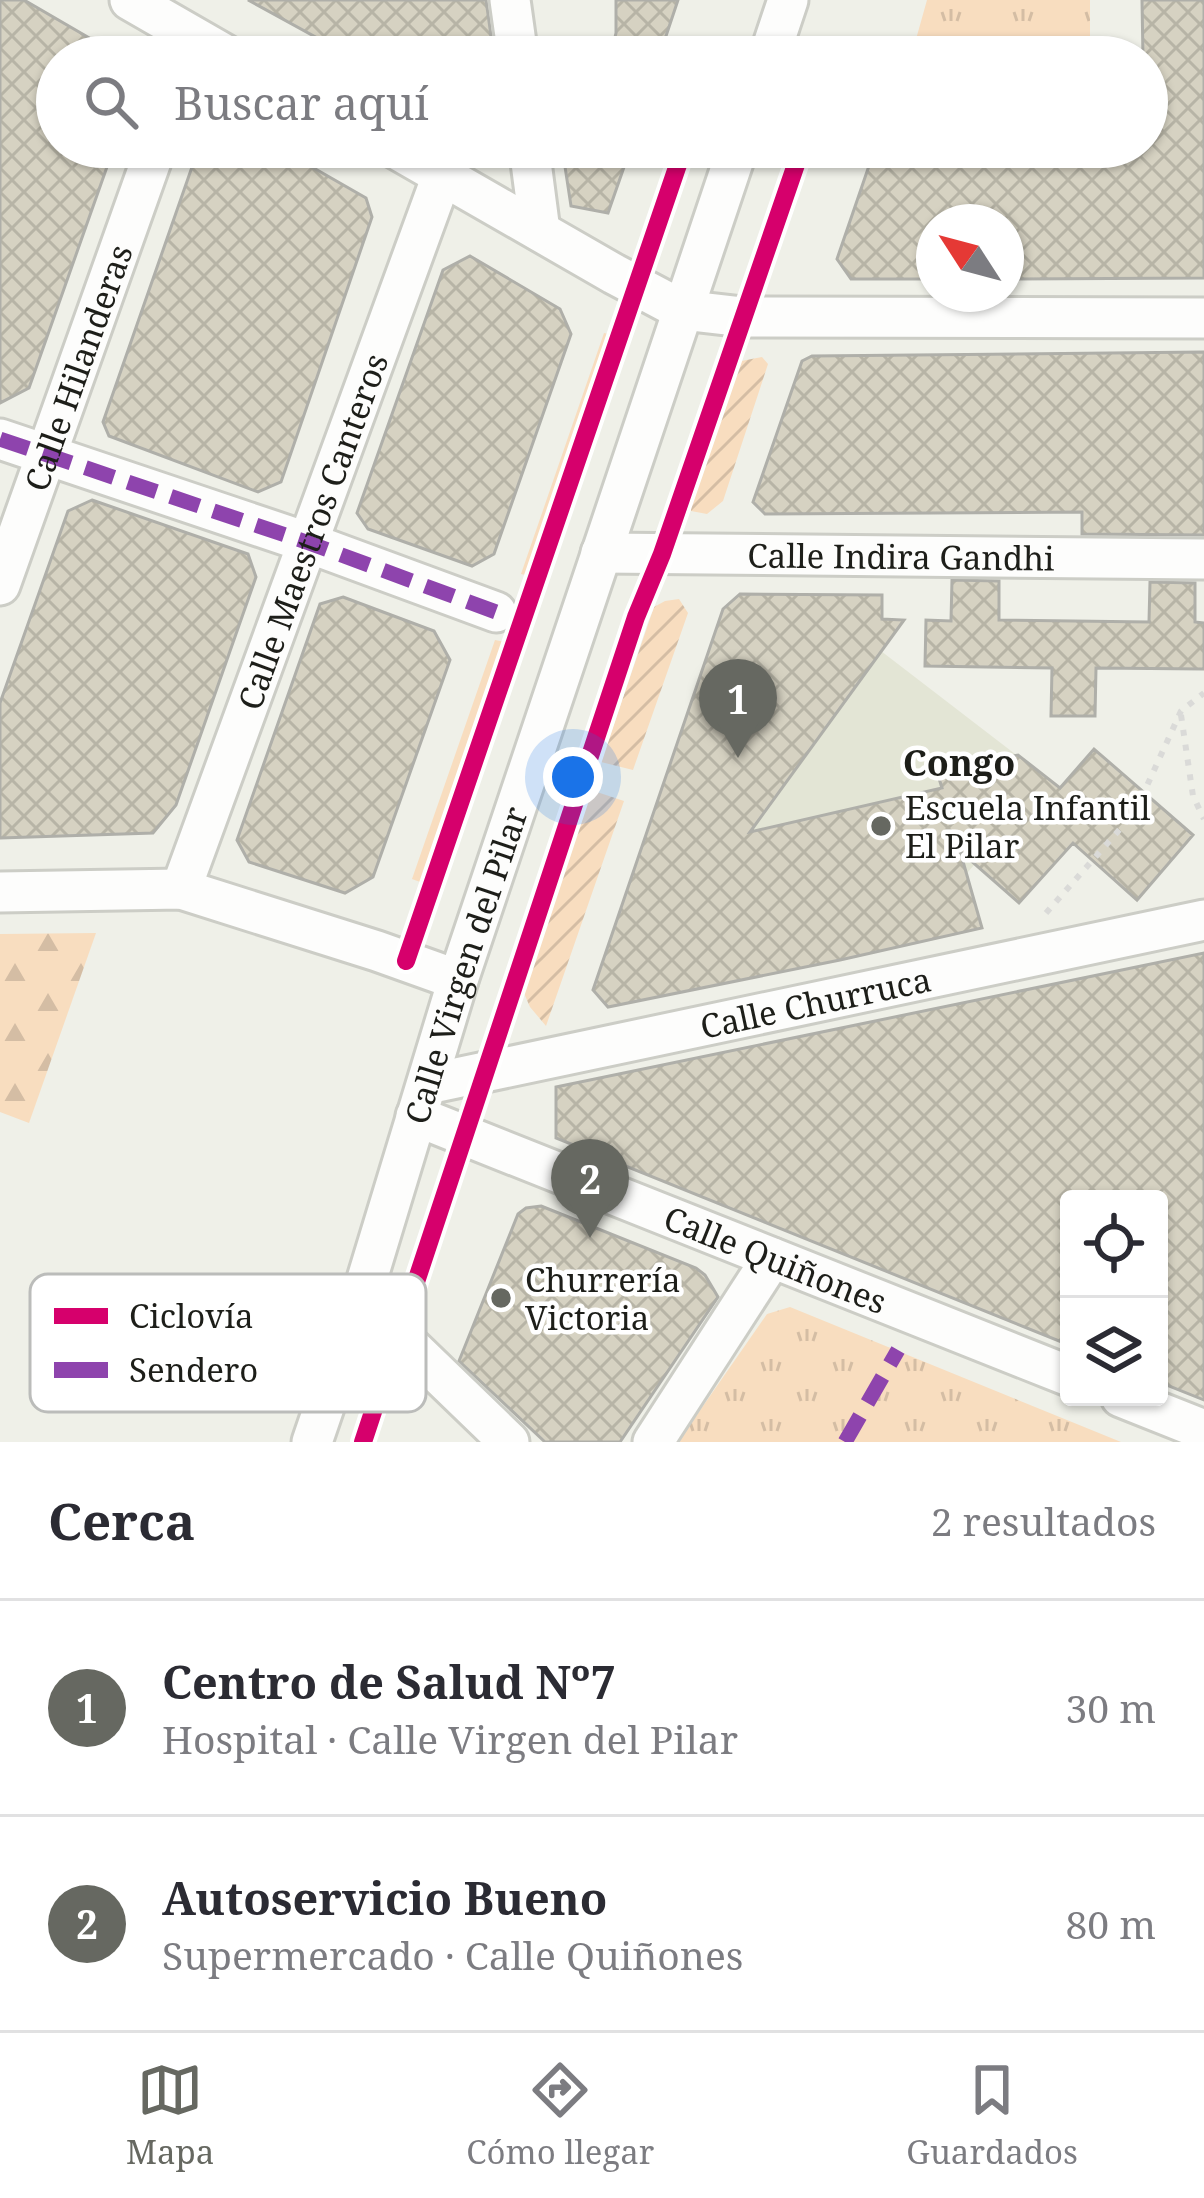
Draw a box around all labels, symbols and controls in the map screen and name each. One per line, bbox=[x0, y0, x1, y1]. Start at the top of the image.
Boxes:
search box bbox=[36, 36, 1168, 168]
icon: search bbox=[78, 69, 144, 135]
text: Buscar aquí bbox=[174, 72, 429, 133]
north arrow bbox=[916, 204, 1024, 312]
street label: Calle Hilanderas bbox=[13, 238, 142, 497]
street label: Calle Maestros Canteros bbox=[226, 347, 398, 716]
street label: Calle Indira Gandhi bbox=[747, 532, 1055, 580]
pin: 1 bbox=[699, 659, 777, 758]
district label: Congo bbox=[903, 738, 1015, 787]
your location bbox=[543, 747, 603, 807]
place label: Escuela Infantil El Pilar bbox=[905, 785, 1151, 868]
street label: Calle Virgen del Pilar bbox=[393, 800, 537, 1129]
marker: Escuela Infantil El Pilar bbox=[868, 813, 894, 839]
street label: Calle Churruca bbox=[696, 956, 935, 1048]
pin: 2 bbox=[551, 1139, 629, 1238]
map controls bbox=[1060, 1190, 1168, 1406]
button: locate bbox=[1060, 1190, 1168, 1298]
street label: Calle Quiñones bbox=[658, 1195, 893, 1324]
place label: Churrería Victoria bbox=[525, 1257, 681, 1340]
legend bbox=[30, 1274, 426, 1412]
marker: Churrería Victoria bbox=[488, 1285, 514, 1311]
text: Ciclovía bbox=[129, 1293, 254, 1338]
button: layers bbox=[1060, 1298, 1168, 1406]
text: Sendero bbox=[129, 1347, 258, 1392]
text: Cerca bbox=[48, 1485, 195, 1555]
text: 2 resultados bbox=[931, 1494, 1156, 1547]
text: Centro de Salud Nº7 bbox=[162, 1651, 616, 1712]
text: 1 bbox=[76, 1681, 98, 1734]
text: 30 m bbox=[1065, 1681, 1156, 1734]
text: Hospital · Calle Virgen del Pilar bbox=[162, 1712, 738, 1765]
text: Autoservicio Bueno bbox=[162, 1867, 607, 1928]
text: 2 bbox=[76, 1897, 98, 1950]
text: 80 m bbox=[1065, 1897, 1156, 1950]
text: Supermercado · Calle Quiñones bbox=[162, 1928, 743, 1981]
tab: Mapa bbox=[126, 2057, 214, 2174]
tab: Cómo llegar bbox=[466, 2057, 654, 2174]
tab: Guardados bbox=[906, 2057, 1078, 2174]

